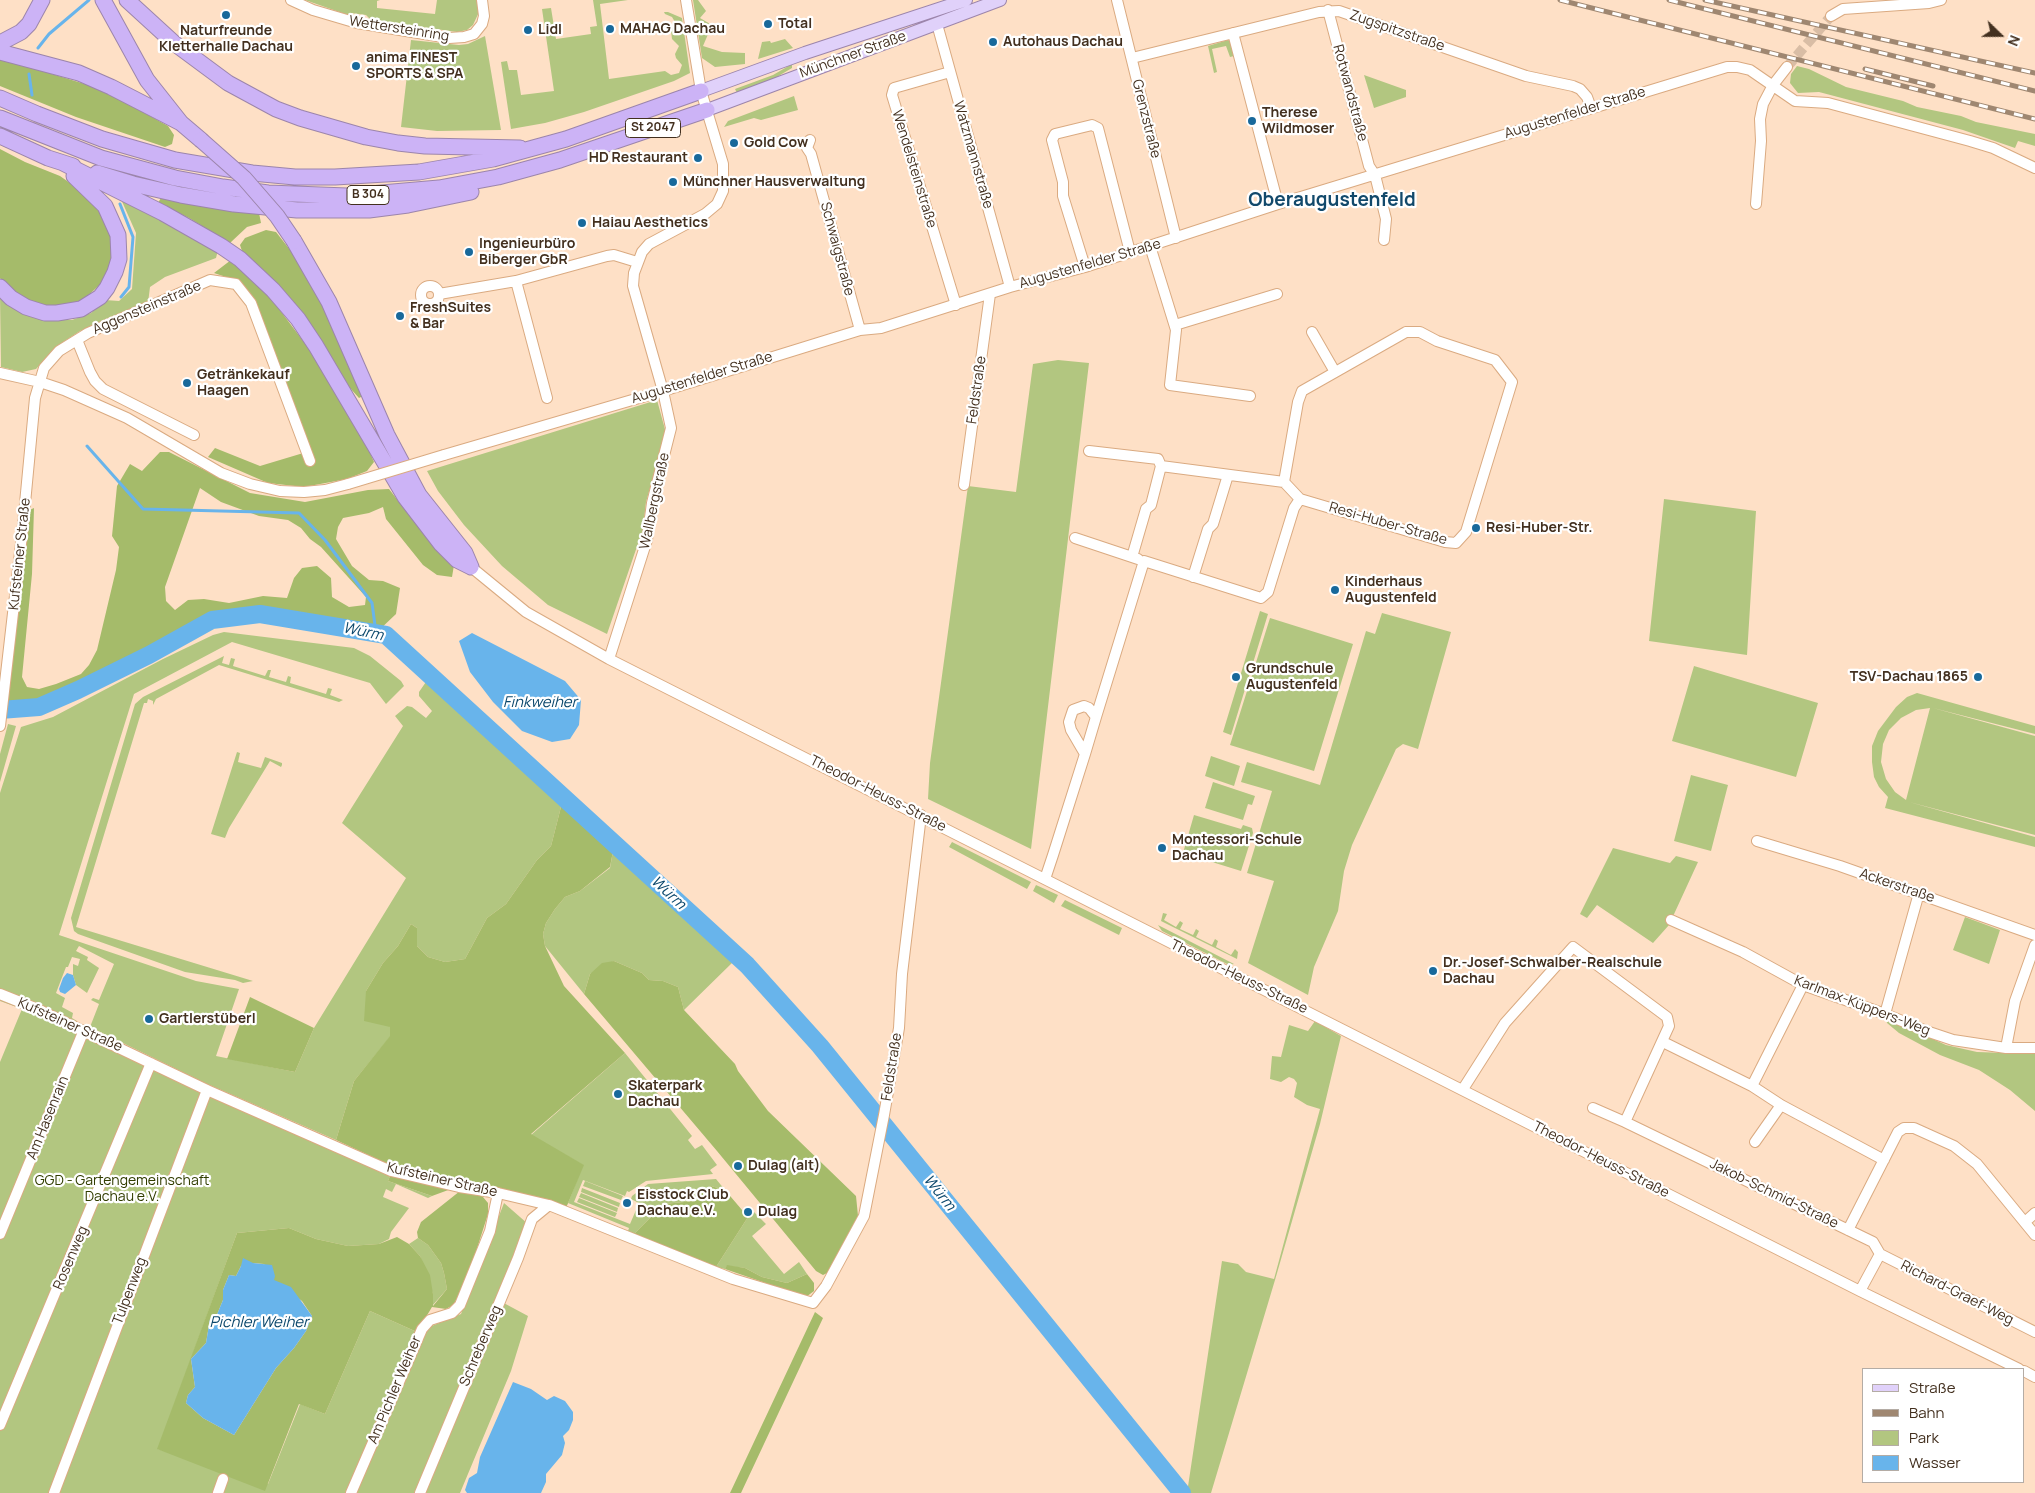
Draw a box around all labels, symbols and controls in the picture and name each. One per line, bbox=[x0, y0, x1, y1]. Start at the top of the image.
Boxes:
street label: Zugspitzstraße bbox=[1347, 7, 1447, 55]
marker: Naturfreunde Kletterhalle Dachau bbox=[220, 9, 232, 21]
north arrow bbox=[1975, 10, 2025, 60]
street label: Wettersteinring bbox=[348, 13, 450, 45]
place label: Total bbox=[778, 16, 812, 32]
marker: Total bbox=[762, 18, 774, 30]
place label: MAHAG Dachau bbox=[620, 21, 725, 37]
place label: Lidl bbox=[538, 22, 562, 38]
place label: Naturfreunde Kletterhalle Dachau bbox=[159, 23, 293, 56]
marker: MAHAG Dachau bbox=[604, 23, 616, 35]
marker: Lidl bbox=[522, 24, 534, 36]
street label: Münchner Straße bbox=[797, 28, 909, 82]
text: N bbox=[2004, 33, 2025, 49]
place label: Autohaus Dachau bbox=[1003, 34, 1123, 50]
marker: Autohaus Dachau bbox=[987, 36, 999, 48]
street label: Rotwandstraße bbox=[1329, 43, 1371, 143]
place label: anima FINEST SPORTS & SPA bbox=[366, 50, 463, 82]
marker: anima FINEST SPORTS & SPA bbox=[350, 60, 362, 72]
street label: Grenzstraße bbox=[1128, 78, 1164, 160]
street label: Augustenfelder Straße bbox=[1502, 84, 1648, 142]
street label: Watzmannstraße bbox=[950, 99, 996, 211]
place label: Therese Wildmoser bbox=[1262, 105, 1334, 138]
street label: Wendelsteinstraße bbox=[888, 108, 940, 230]
marker: Therese Wildmoser bbox=[1246, 115, 1258, 127]
road number: St 2047 bbox=[626, 119, 680, 138]
place label: Gold Cow bbox=[744, 135, 808, 151]
marker: Gold Cow bbox=[728, 137, 740, 149]
place label: HD Restaurant bbox=[589, 150, 688, 166]
marker: HD Restaurant bbox=[692, 152, 704, 164]
place label: Münchner Hausverwaltung bbox=[683, 174, 865, 190]
marker: Münchner Hausverwaltung bbox=[667, 176, 679, 188]
road number: B 304 bbox=[347, 186, 389, 204]
district label: Oberaugustenfeld bbox=[1248, 190, 1416, 212]
street label: Schwaigstraße bbox=[816, 200, 858, 298]
place label: Haiau Aesthetics bbox=[592, 215, 708, 231]
marker: Haiau Aesthetics bbox=[576, 217, 588, 229]
place label: Ingenieurbüro Biberger GbR bbox=[479, 236, 575, 268]
street label: Augustenfelder Straße bbox=[1017, 236, 1163, 292]
marker: Ingenieurbüro Biberger GbR bbox=[463, 246, 475, 258]
street label: Aggensteinstraße bbox=[90, 278, 204, 338]
place label: FreshSuites & Bar bbox=[410, 300, 491, 332]
marker: FreshSuites & Bar bbox=[394, 310, 406, 322]
street label: Augustenfelder Straße bbox=[629, 349, 775, 407]
street label: Feldstraße bbox=[964, 355, 990, 425]
place label: Getränkekauf Haagen bbox=[197, 367, 289, 400]
marker: Getränkekauf Haagen bbox=[181, 377, 193, 389]
street label: Wallbergstraße bbox=[637, 451, 673, 551]
street label: Kufsteiner Straße bbox=[6, 497, 34, 611]
street label: Resi-Huber-Straße bbox=[1327, 499, 1449, 549]
place label: Resi-Huber-Str. bbox=[1486, 520, 1592, 536]
marker: Resi-Huber-Str. bbox=[1470, 522, 1482, 534]
place label: Kinderhaus Augustenfeld bbox=[1345, 574, 1437, 606]
marker: Kinderhaus Augustenfeld bbox=[1329, 584, 1341, 596]
water label: Würm bbox=[341, 619, 385, 645]
place label: Grundschule Augustenfeld bbox=[1246, 661, 1338, 694]
place label: TSV-Dachau 1865 bbox=[1850, 669, 1968, 685]
marker: Grundschule Augustenfeld bbox=[1230, 671, 1242, 683]
marker: TSV-Dachau 1865 bbox=[1972, 671, 1984, 683]
water label: Finkweiher bbox=[503, 694, 577, 712]
street label: Theodor-Heuss-Straße bbox=[807, 752, 949, 836]
place label: Montessori-Schule Dachau bbox=[1172, 832, 1302, 864]
marker: Montessori-Schule Dachau bbox=[1156, 842, 1168, 854]
street label: Ackerstraße bbox=[1857, 865, 1937, 907]
water label: Würm bbox=[647, 873, 689, 913]
street label: Theodor-Heuss-Straße bbox=[1168, 936, 1310, 1018]
place label: Dr.-Josef-Schwalber-Realschule Dachau bbox=[1443, 955, 1662, 988]
marker: Dr.-Josef-Schwalber-Realschule Dachau bbox=[1427, 965, 1439, 977]
street label: Karlmax-Küppers-Weg bbox=[1792, 972, 1932, 1040]
street label: Kufsteiner Straße bbox=[15, 994, 125, 1056]
place label: Gartlerstüberl bbox=[159, 1011, 256, 1027]
marker: Gartlerstüberl bbox=[143, 1013, 155, 1025]
street label: Feldstraße bbox=[878, 1032, 906, 1102]
street label: Am Hasenrain bbox=[24, 1074, 72, 1162]
place label: Skaterpark Dachau bbox=[628, 1078, 702, 1110]
marker: Skaterpark Dachau bbox=[612, 1088, 624, 1100]
street label: Theodor-Heuss-Straße bbox=[1530, 1118, 1672, 1202]
street label: Jakob-Schmid-Straße bbox=[1707, 1156, 1841, 1232]
place label: Dulag (alt) bbox=[748, 1158, 820, 1174]
street label: Kufsteiner Straße bbox=[385, 1159, 499, 1201]
marker: Dulag (alt) bbox=[732, 1160, 744, 1172]
water label: Würm bbox=[919, 1172, 959, 1214]
park label: GGD - Gartengemeinschaft Dachau e.V. bbox=[35, 1173, 209, 1206]
place label: Eisstock Club Dachau e.V. bbox=[637, 1187, 729, 1220]
marker: Eisstock Club Dachau e.V. bbox=[621, 1197, 633, 1209]
place label: Dulag bbox=[758, 1204, 797, 1220]
marker: Dulag bbox=[742, 1206, 754, 1218]
street label: Rosenweg bbox=[50, 1224, 92, 1292]
street label: Tulpenweg bbox=[109, 1255, 151, 1327]
street label: Richard-Graef-Weg bbox=[1898, 1257, 2016, 1329]
street label: Schreberweg bbox=[456, 1303, 506, 1389]
water label: Pichler Weiher bbox=[210, 1314, 308, 1332]
street label: Am Pichler Weiher bbox=[365, 1333, 425, 1447]
legend bbox=[1862, 1368, 2025, 1483]
text: Straße bbox=[1909, 1377, 1955, 1398]
text: Bahn bbox=[1909, 1402, 1944, 1423]
text: Park bbox=[1909, 1427, 1939, 1448]
text: Wasser bbox=[1909, 1452, 1961, 1473]

